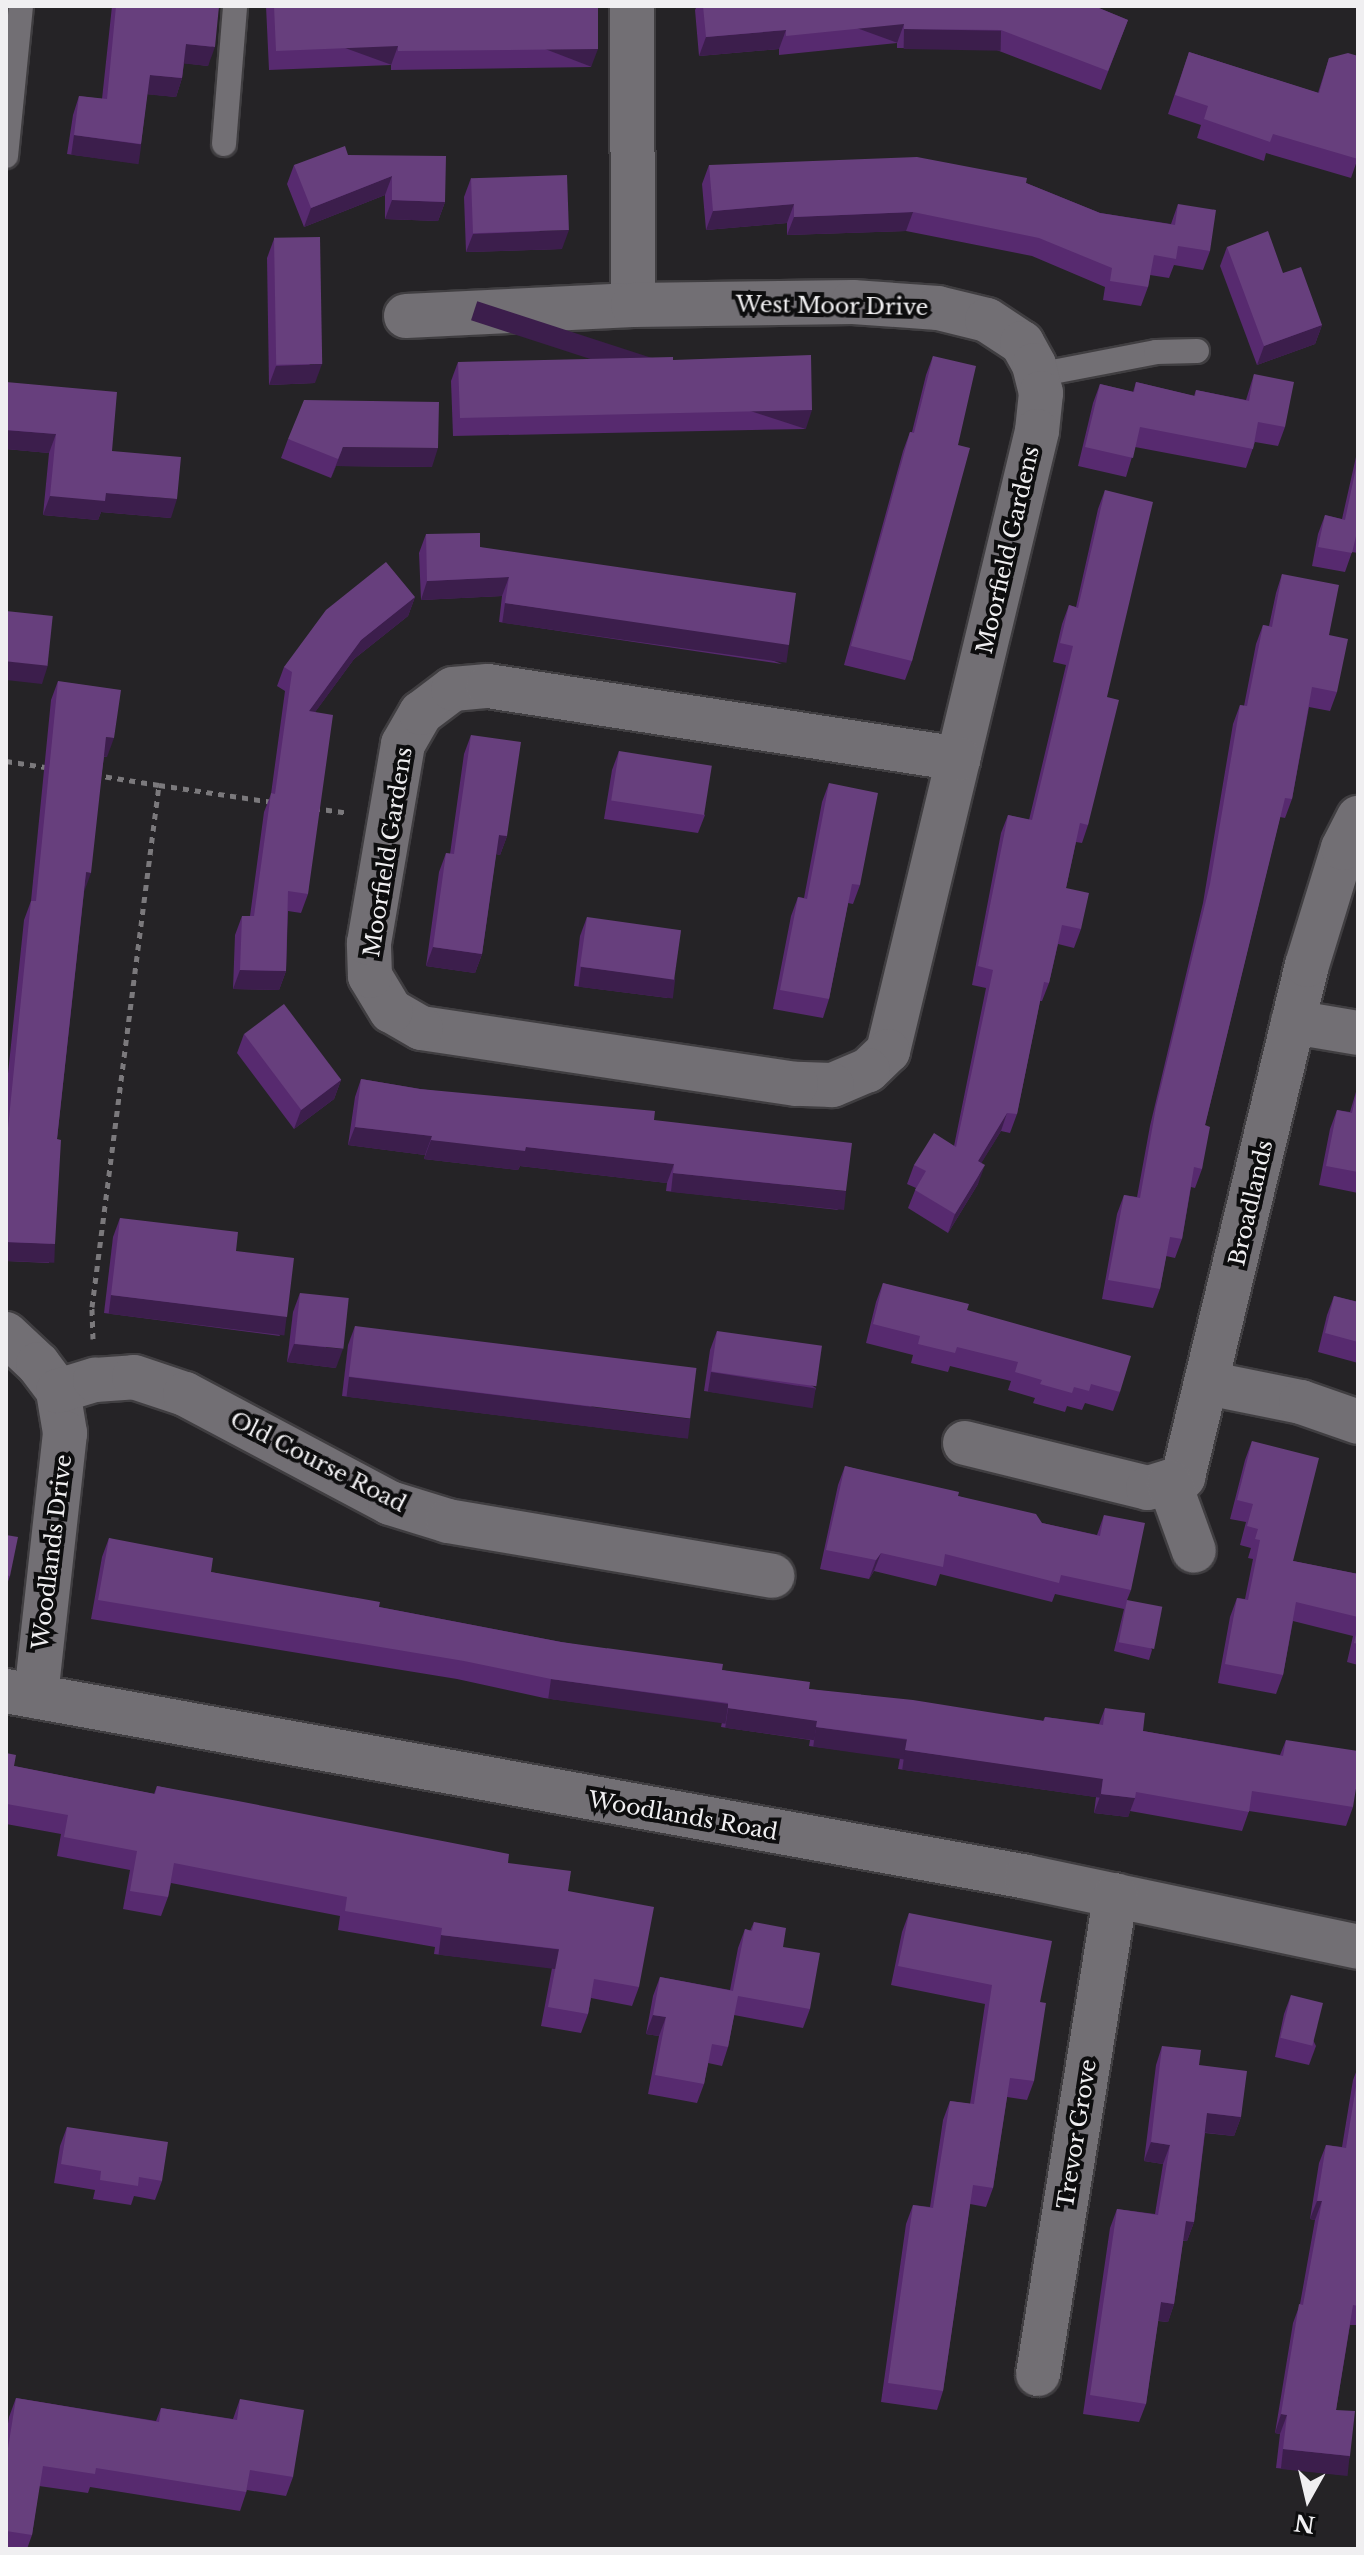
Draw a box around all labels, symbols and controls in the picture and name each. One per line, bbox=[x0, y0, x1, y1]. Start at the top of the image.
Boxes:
street label: West Moor Drive bbox=[735, 291, 929, 321]
street label: Moorfield Gardens bbox=[971, 444, 1045, 656]
street label: Moorfield Gardens bbox=[358, 745, 418, 959]
street label: Broadlands bbox=[1224, 1138, 1278, 1268]
street label: Old Course Road bbox=[226, 1406, 410, 1518]
street label: Woodlands Drive bbox=[27, 1453, 77, 1651]
street label: Woodlands Road bbox=[586, 1786, 780, 1846]
street label: Trevor Grove bbox=[1052, 2057, 1102, 2211]
north arrow bbox=[1268, 2459, 1348, 2539]
text: N bbox=[1292, 2508, 1317, 2538]

